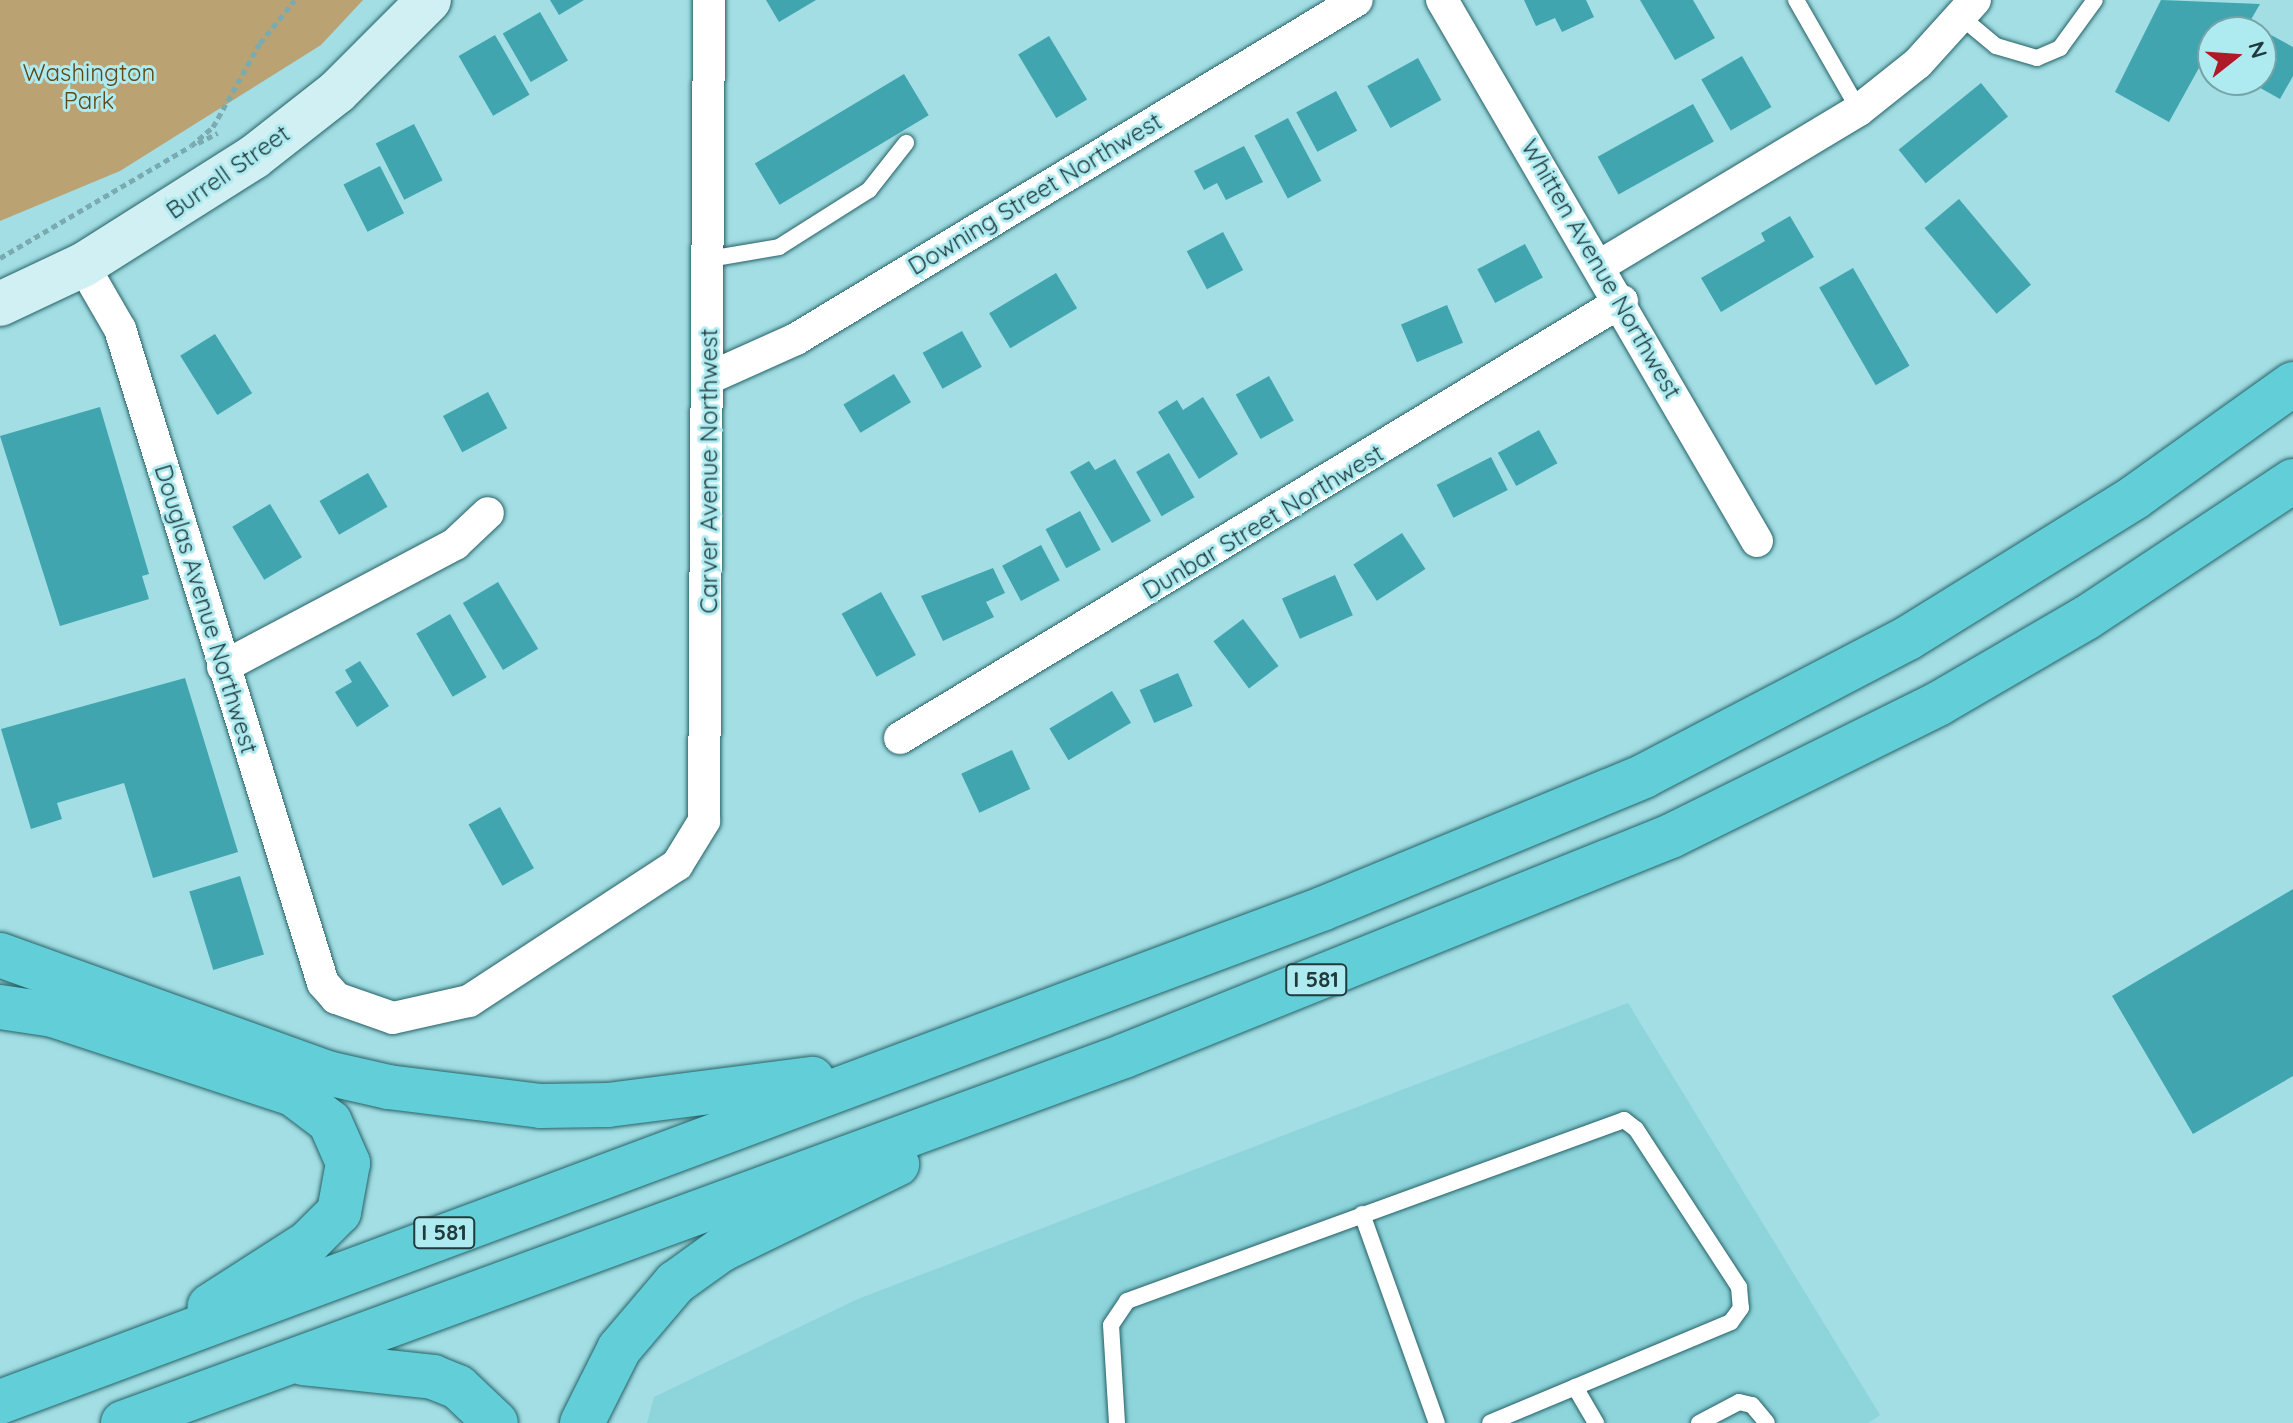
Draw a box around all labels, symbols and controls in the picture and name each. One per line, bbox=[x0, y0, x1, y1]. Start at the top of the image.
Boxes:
north arrow bbox=[2197, 16, 2277, 96]
text: N bbox=[2242, 38, 2274, 61]
park label: Washington Park bbox=[23, 59, 155, 115]
street label: Downing Street Northwest bbox=[903, 107, 1167, 281]
street label: Burrell Street bbox=[161, 119, 295, 225]
street label: Whitten Avenue Northwest bbox=[1515, 134, 1687, 404]
street label: Carver Avenue Northwest bbox=[695, 328, 723, 614]
street label: Dunbar Street Northwest bbox=[1137, 439, 1389, 605]
street label: Douglas Avenue Northwest bbox=[148, 461, 264, 757]
road number: I 581 bbox=[1284, 962, 1348, 998]
road number: I 581 bbox=[412, 1215, 476, 1251]

